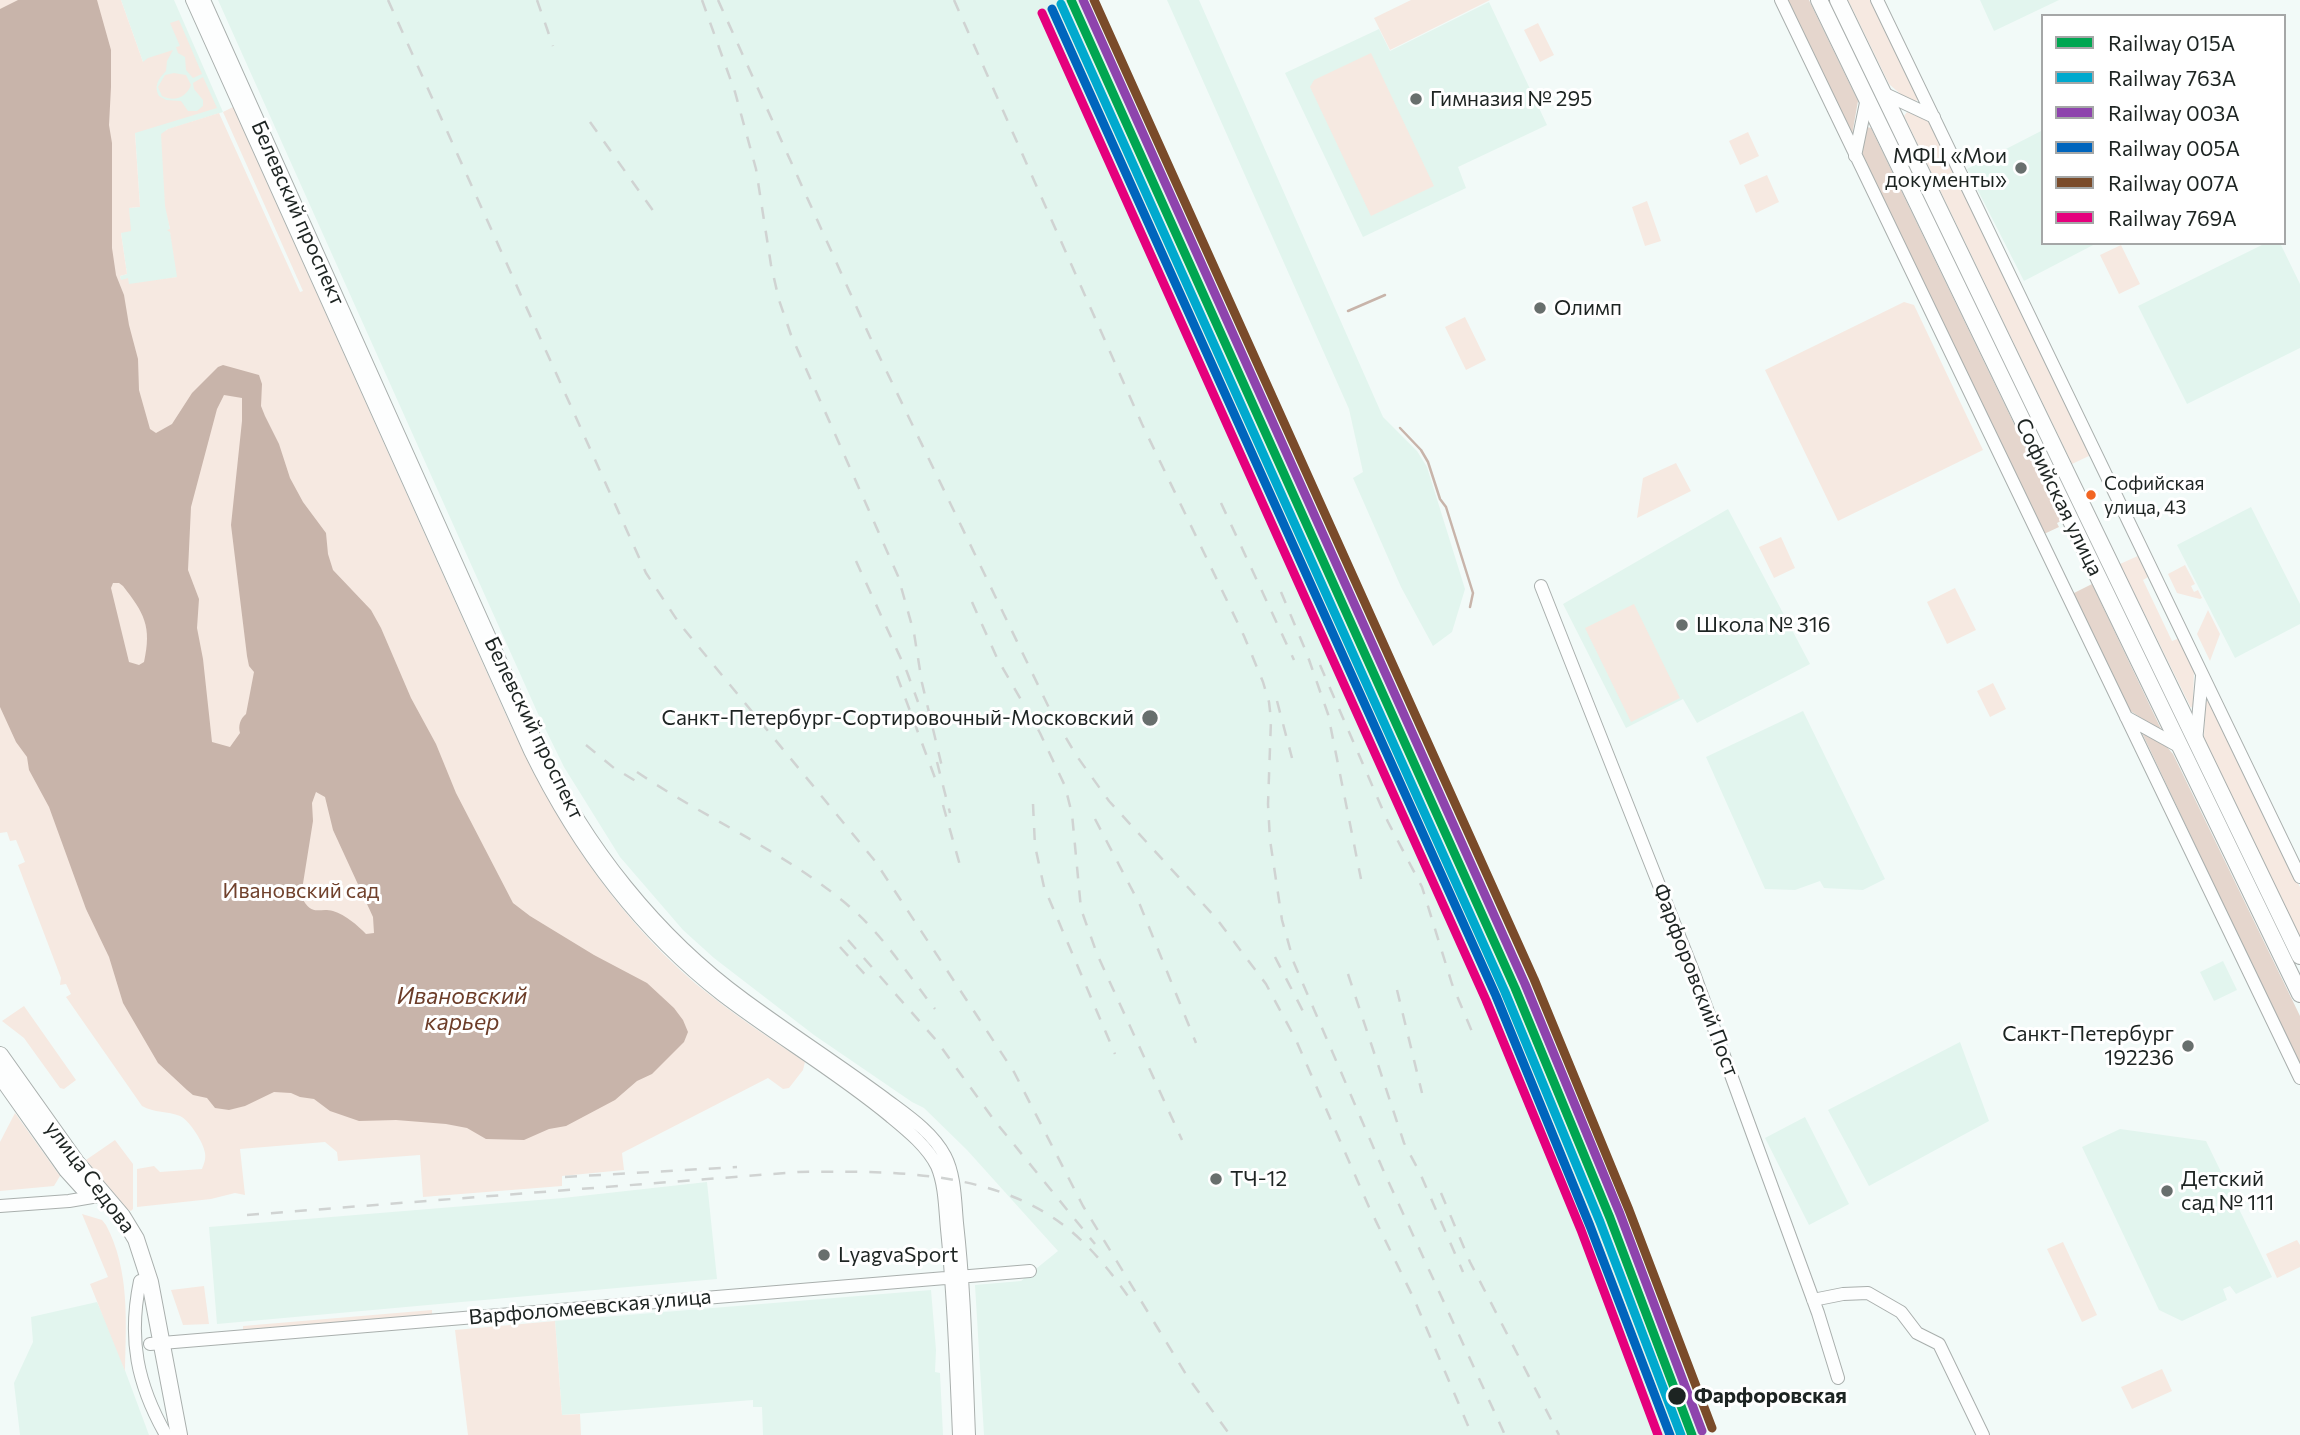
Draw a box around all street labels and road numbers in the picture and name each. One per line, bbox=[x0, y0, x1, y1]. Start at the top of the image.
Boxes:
street label: Белевский проспект bbox=[246, 117, 350, 309]
street label: Софийская улица bbox=[2010, 414, 2108, 580]
street label: Белевский проспект bbox=[479, 633, 589, 823]
street label: Фарфоровский Пост bbox=[1648, 880, 1744, 1080]
street label: улица Седова bbox=[40, 1116, 140, 1238]
street label: Варфоломеевская улица bbox=[468, 1284, 712, 1330]

